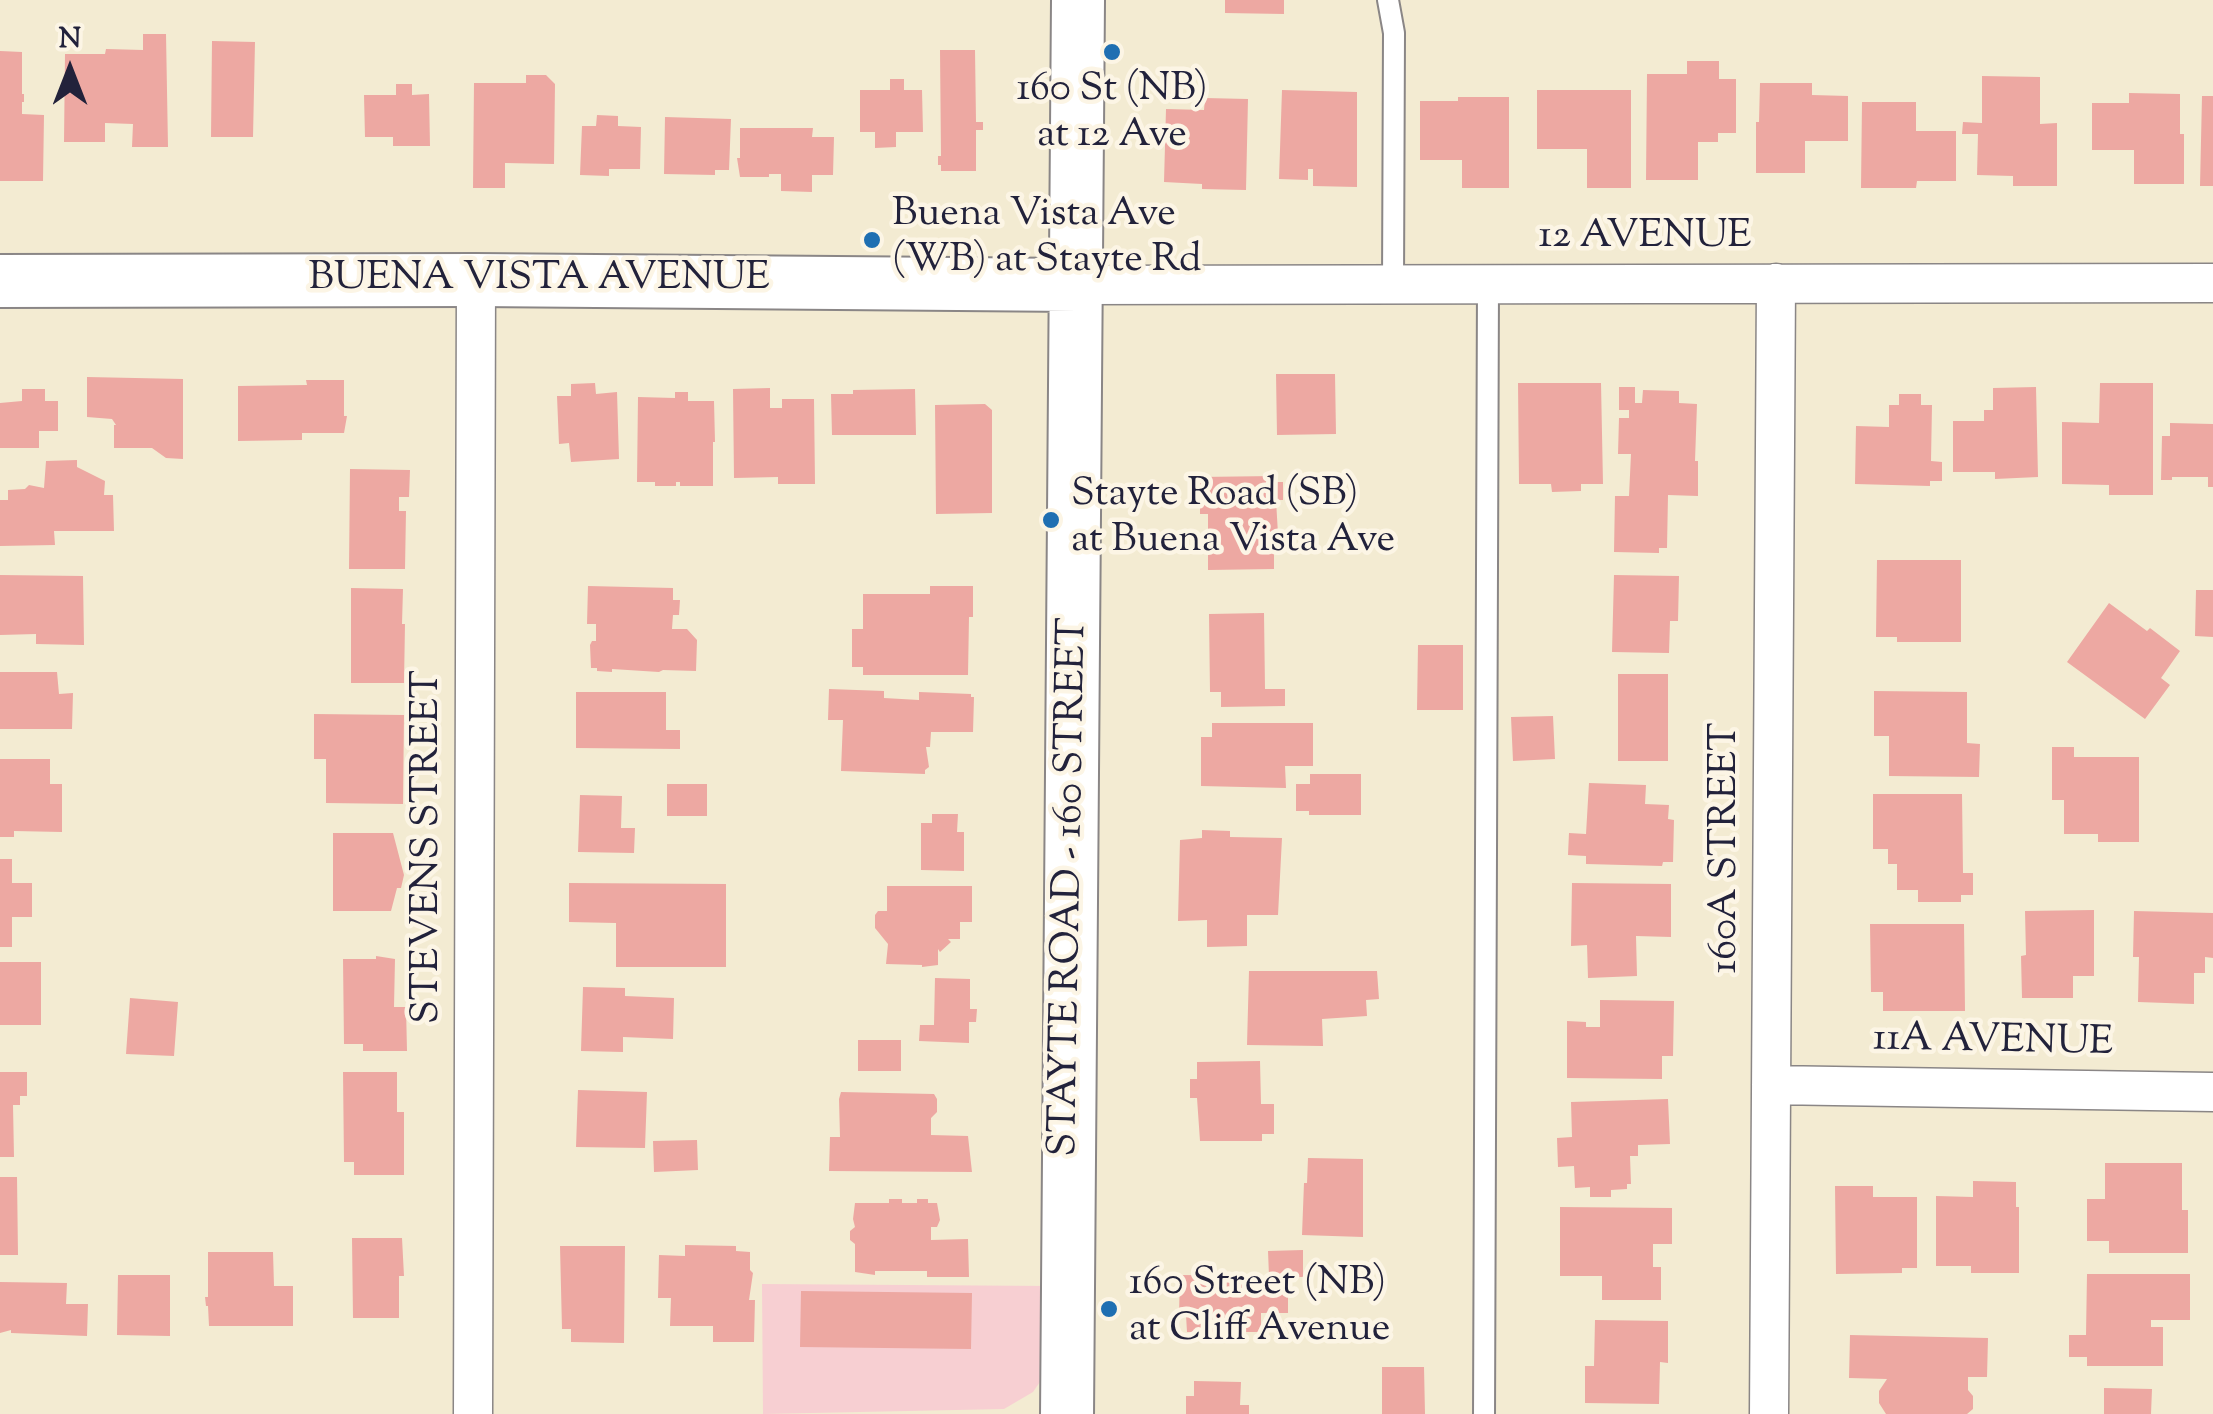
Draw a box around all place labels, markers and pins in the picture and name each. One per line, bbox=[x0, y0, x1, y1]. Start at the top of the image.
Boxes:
marker: 160 St (NB) at 12 Ave bbox=[1101, 41, 1123, 63]
place label: 160 St (NB) at 12 Ave bbox=[1016, 68, 1208, 162]
place label: Buena Vista Ave (WB) at Stayte Rd bbox=[892, 193, 1202, 287]
marker: Buena Vista Ave (WB) at Stayte Rd bbox=[861, 229, 883, 251]
place label: Stayte Road (SB) at Buena Vista Ave bbox=[1071, 473, 1395, 567]
marker: Stayte Road (SB) at Buena Vista Ave bbox=[1040, 509, 1062, 531]
place label: 160 Street (NB) at Cliff Avenue bbox=[1129, 1262, 1390, 1356]
marker: 160 Street (NB) at Cliff Avenue bbox=[1098, 1298, 1120, 1320]

